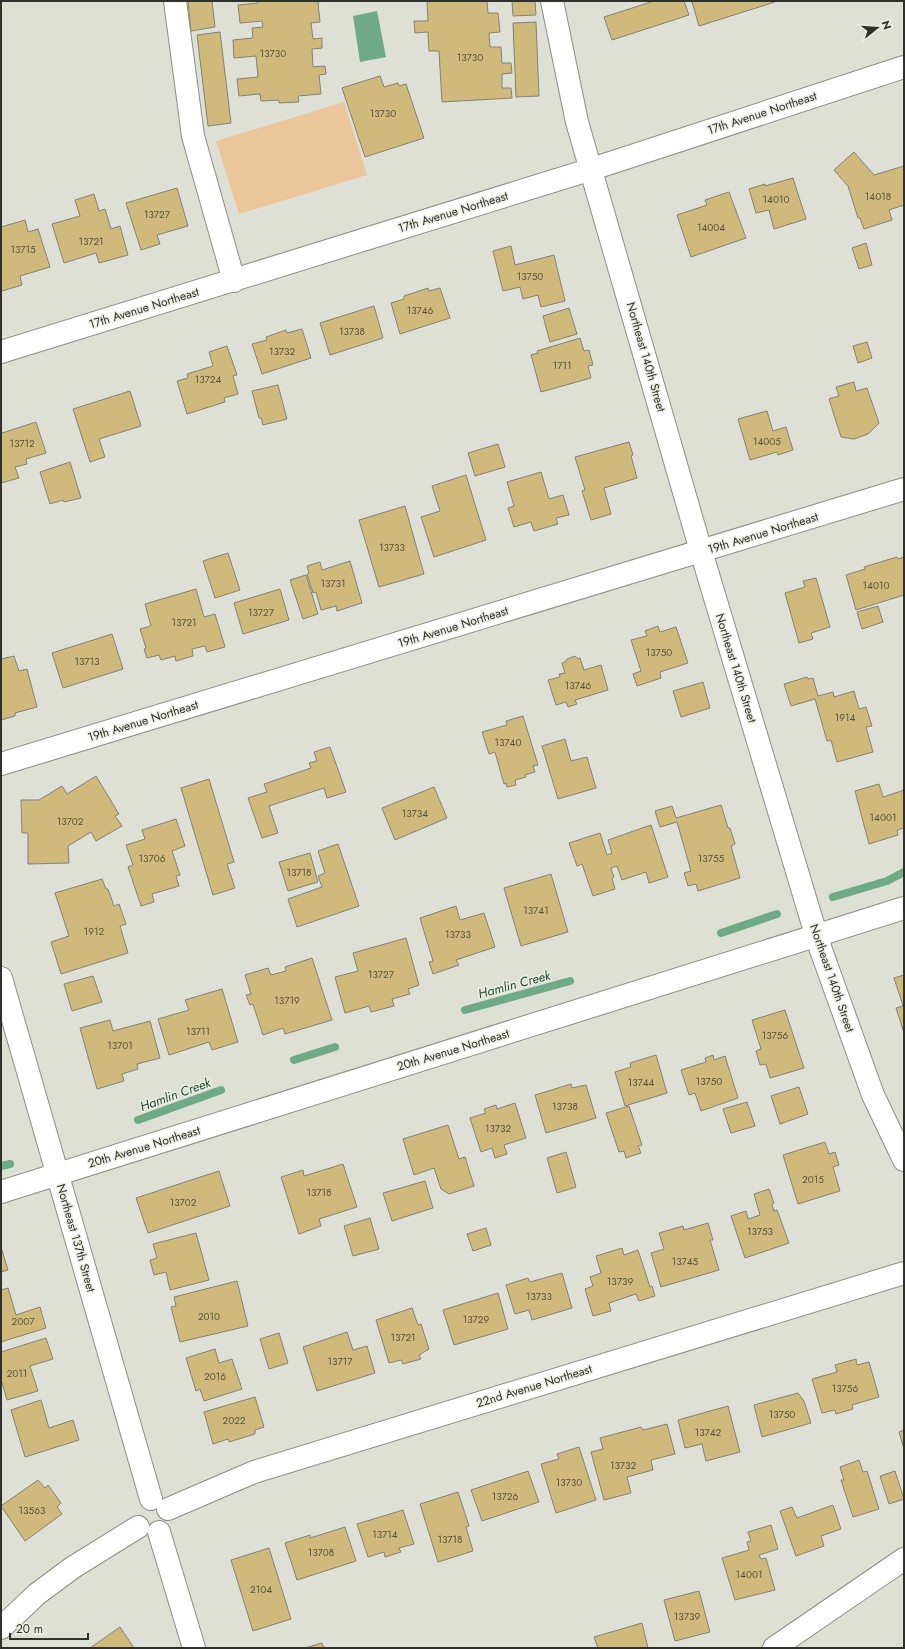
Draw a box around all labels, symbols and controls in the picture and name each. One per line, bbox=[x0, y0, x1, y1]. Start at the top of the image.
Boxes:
north arrow bbox=[857, 8, 897, 48]
text: N bbox=[878, 19, 895, 32]
house number: 13730 bbox=[260, 46, 286, 61]
house number: 13730 bbox=[457, 50, 483, 65]
street label: 17th Avenue Northeast bbox=[705, 87, 819, 139]
house number: 13730 bbox=[370, 106, 396, 121]
street label: 17th Avenue Northeast bbox=[396, 187, 510, 237]
house number: 14018 bbox=[865, 189, 891, 204]
house number: 14010 bbox=[763, 192, 789, 207]
house number: 13727 bbox=[144, 207, 171, 222]
house number: 14004 bbox=[697, 220, 725, 235]
house number: 13721 bbox=[78, 234, 104, 249]
house number: 13715 bbox=[10, 242, 36, 257]
house number: 13750 bbox=[517, 269, 543, 284]
street label: 17th Avenue Northeast bbox=[87, 283, 201, 333]
street label: Northeast 140th Street bbox=[622, 300, 670, 414]
house number: 13746 bbox=[407, 303, 434, 318]
house number: 13738 bbox=[339, 324, 365, 339]
house number: 13732 bbox=[269, 344, 295, 359]
house number: 1711 bbox=[553, 358, 571, 373]
house number: 13724 bbox=[195, 372, 221, 387]
house number: 14005 bbox=[753, 434, 781, 449]
house number: 13712 bbox=[9, 436, 35, 451]
street label: 19th Avenue Northeast bbox=[705, 508, 821, 558]
house number: 13733 bbox=[379, 540, 406, 555]
house number: 13731 bbox=[320, 576, 346, 591]
house number: 14010 bbox=[863, 578, 889, 593]
street label: 19th Avenue Northeast bbox=[395, 602, 511, 652]
house number: 13727 bbox=[248, 605, 275, 620]
street label: Northeast 140th Street bbox=[711, 611, 761, 725]
house number: 13721 bbox=[171, 615, 197, 630]
house number: 13750 bbox=[646, 645, 672, 660]
house number: 13713 bbox=[74, 654, 100, 669]
house number: 13746 bbox=[565, 678, 592, 693]
street label: 19th Avenue Northeast bbox=[85, 696, 201, 746]
house number: 1914 bbox=[835, 710, 855, 725]
house number: 13740 bbox=[495, 735, 521, 750]
house number: 13734 bbox=[402, 806, 428, 821]
house number: 14001 bbox=[870, 810, 896, 825]
house number: 13702 bbox=[57, 814, 84, 829]
house number: 13706 bbox=[139, 851, 166, 866]
house number: 13755 bbox=[698, 851, 725, 866]
house number: 13718 bbox=[286, 865, 312, 880]
house number: 13741 bbox=[523, 903, 549, 918]
street label: Northeast 140th Street bbox=[805, 921, 859, 1035]
house number: 1912 bbox=[84, 924, 105, 939]
house number: 13733 bbox=[445, 927, 472, 942]
water label: Hamlin Creek bbox=[476, 966, 553, 1003]
house number: 13727 bbox=[368, 967, 395, 982]
house number: 13719 bbox=[274, 993, 300, 1008]
house number: 13711 bbox=[186, 1024, 210, 1039]
street label: 20th Avenue Northeast bbox=[395, 1024, 511, 1076]
house number: 13756 bbox=[762, 1028, 788, 1043]
house number: 13701 bbox=[107, 1038, 133, 1053]
water label: Hamlin Creek bbox=[137, 1073, 214, 1116]
house number: 13750 bbox=[696, 1074, 722, 1089]
house number: 13744 bbox=[628, 1075, 655, 1090]
house number: 13738 bbox=[552, 1099, 578, 1114]
street label: 20th Avenue Northeast bbox=[86, 1121, 202, 1173]
house number: 13732 bbox=[485, 1121, 511, 1136]
house number: 2015 bbox=[802, 1172, 824, 1187]
street label: Northeast 137th Street bbox=[52, 1182, 100, 1294]
house number: 13718 bbox=[306, 1185, 332, 1200]
house number: 13702 bbox=[170, 1195, 197, 1210]
house number: 13753 bbox=[747, 1224, 774, 1239]
house number: 13745 bbox=[672, 1254, 699, 1269]
house number: 13739 bbox=[607, 1274, 633, 1289]
house number: 13733 bbox=[526, 1289, 553, 1304]
house number: 2010 bbox=[198, 1309, 220, 1324]
house number: 13729 bbox=[463, 1312, 489, 1327]
house number: 2007 bbox=[12, 1314, 35, 1329]
house number: 13721 bbox=[390, 1330, 416, 1345]
house number: 13717 bbox=[328, 1354, 353, 1369]
street label: 22nd Avenue Northeast bbox=[474, 1360, 594, 1412]
house number: 2011 bbox=[7, 1366, 27, 1381]
house number: 2016 bbox=[204, 1369, 226, 1384]
house number: 13756 bbox=[832, 1381, 858, 1396]
house number: 13750 bbox=[769, 1407, 795, 1422]
house number: 2022 bbox=[222, 1413, 246, 1428]
house number: 13742 bbox=[695, 1425, 722, 1440]
house number: 13732 bbox=[610, 1458, 636, 1473]
house number: 13730 bbox=[556, 1475, 582, 1490]
house number: 13726 bbox=[492, 1489, 518, 1504]
house number: 13563 bbox=[19, 1503, 46, 1518]
house number: 13714 bbox=[372, 1527, 398, 1542]
house number: 13718 bbox=[437, 1532, 463, 1547]
house number: 13708 bbox=[308, 1545, 334, 1560]
house number: 14001 bbox=[736, 1567, 762, 1582]
house number: 2104 bbox=[250, 1582, 272, 1597]
house number: 13739 bbox=[674, 1609, 700, 1624]
scale bar bbox=[10, 1615, 88, 1641]
text: 20 m bbox=[16, 1620, 43, 1638]

